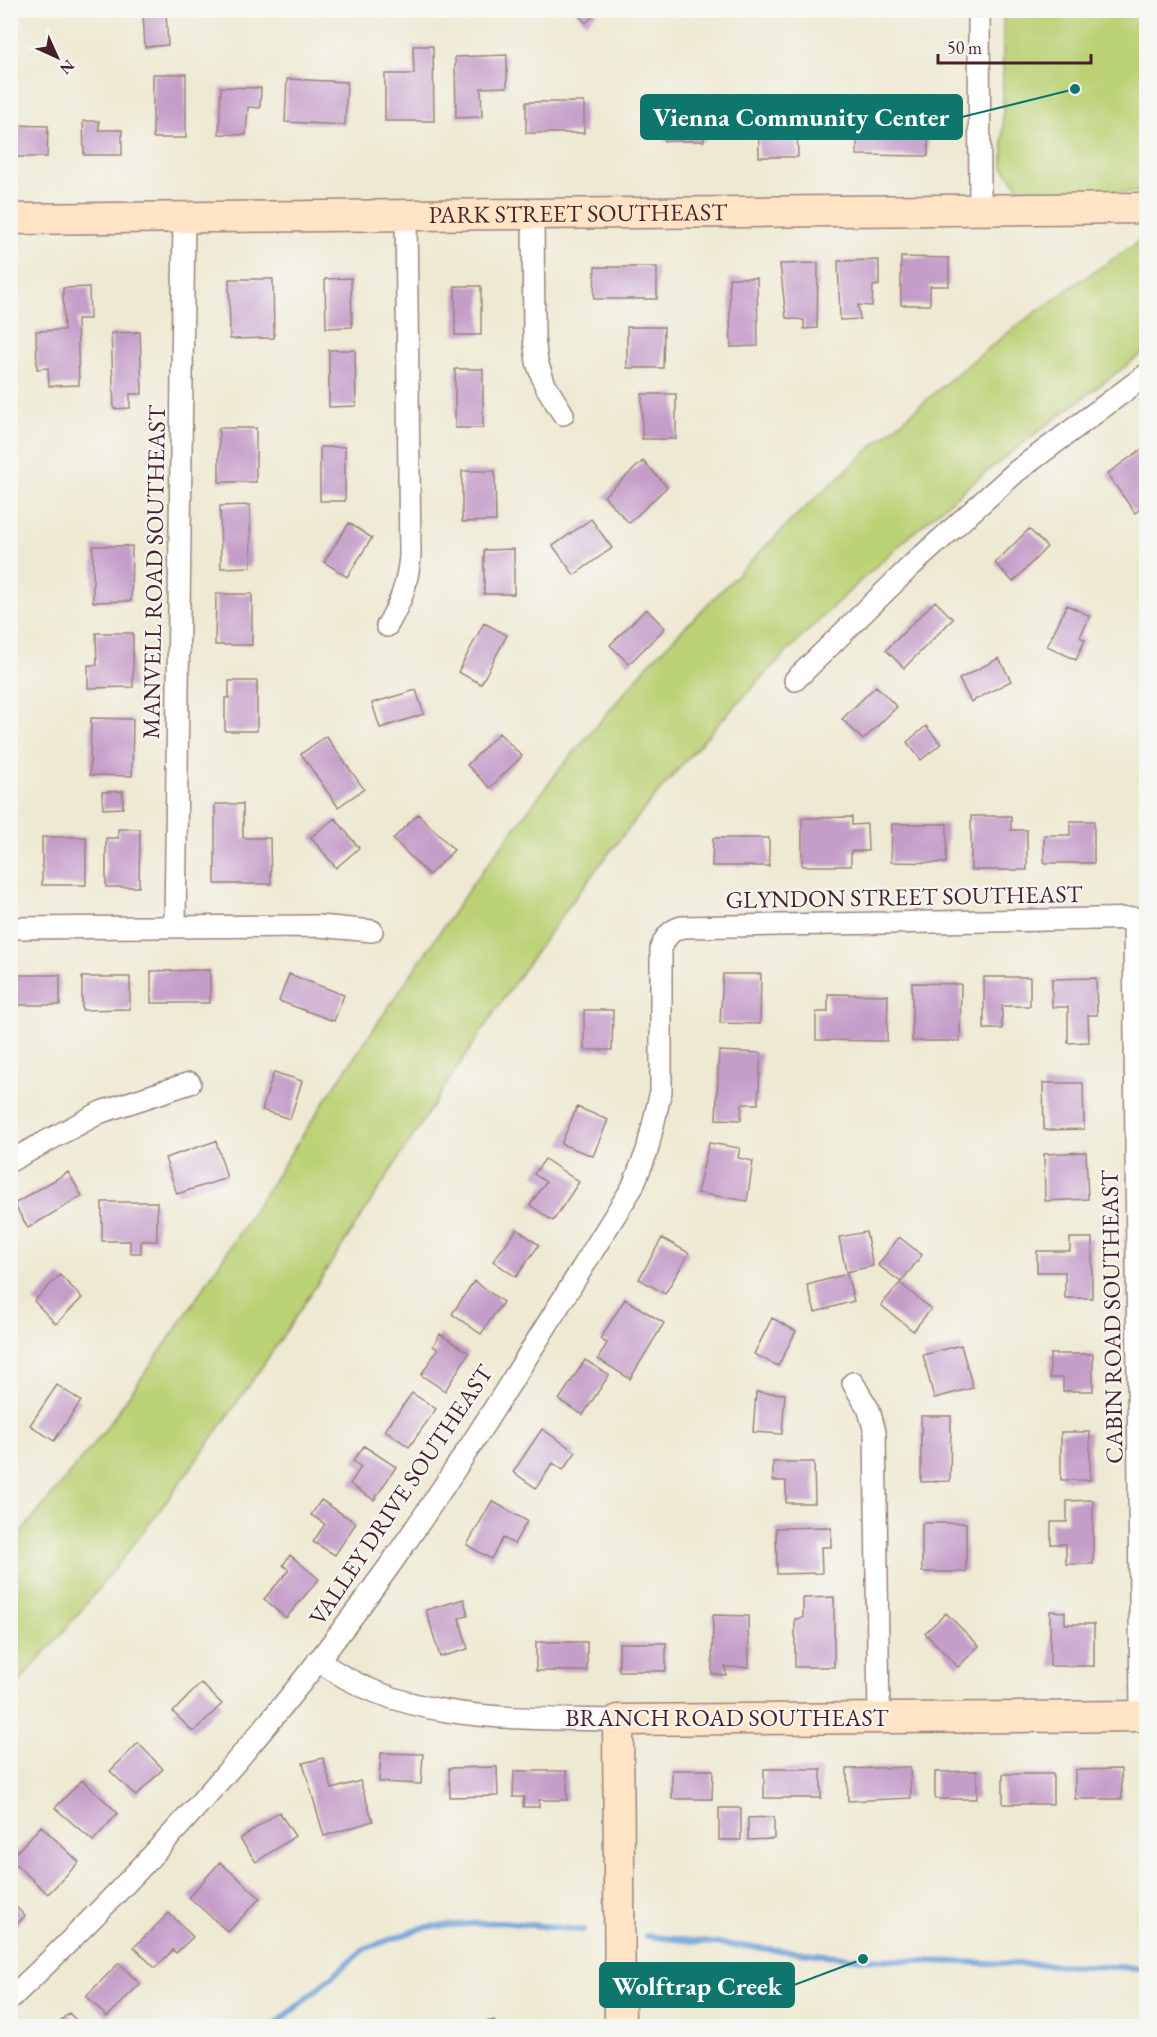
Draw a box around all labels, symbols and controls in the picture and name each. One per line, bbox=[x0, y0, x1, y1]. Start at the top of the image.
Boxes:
north arrow bbox=[27, 27, 87, 87]
scale bar bbox=[938, 27, 1091, 65]
text: 50 m bbox=[947, 36, 982, 59]
text: N bbox=[55, 55, 79, 79]
callout: Vienna Community Center bbox=[641, 95, 962, 139]
text: Vienna Community Center bbox=[653, 100, 950, 134]
street label: PARK STREET SOUTHEAST bbox=[429, 196, 728, 230]
street label: MANVELL ROAD SOUTHEAST bbox=[135, 404, 172, 739]
street label: GLYNDON STREET SOUTHEAST bbox=[725, 878, 1084, 915]
street label: CABIN ROAD SOUTHEAST bbox=[1093, 1169, 1130, 1464]
street label: VALLEY DRIVE SOUTHEAST bbox=[302, 1358, 500, 1631]
street label: BRANCH ROAD SOUTHEAST bbox=[565, 1702, 890, 1733]
callout: Wolftrap Creek bbox=[600, 1963, 794, 2007]
text: Wolftrap Creek bbox=[612, 1969, 783, 2003]

